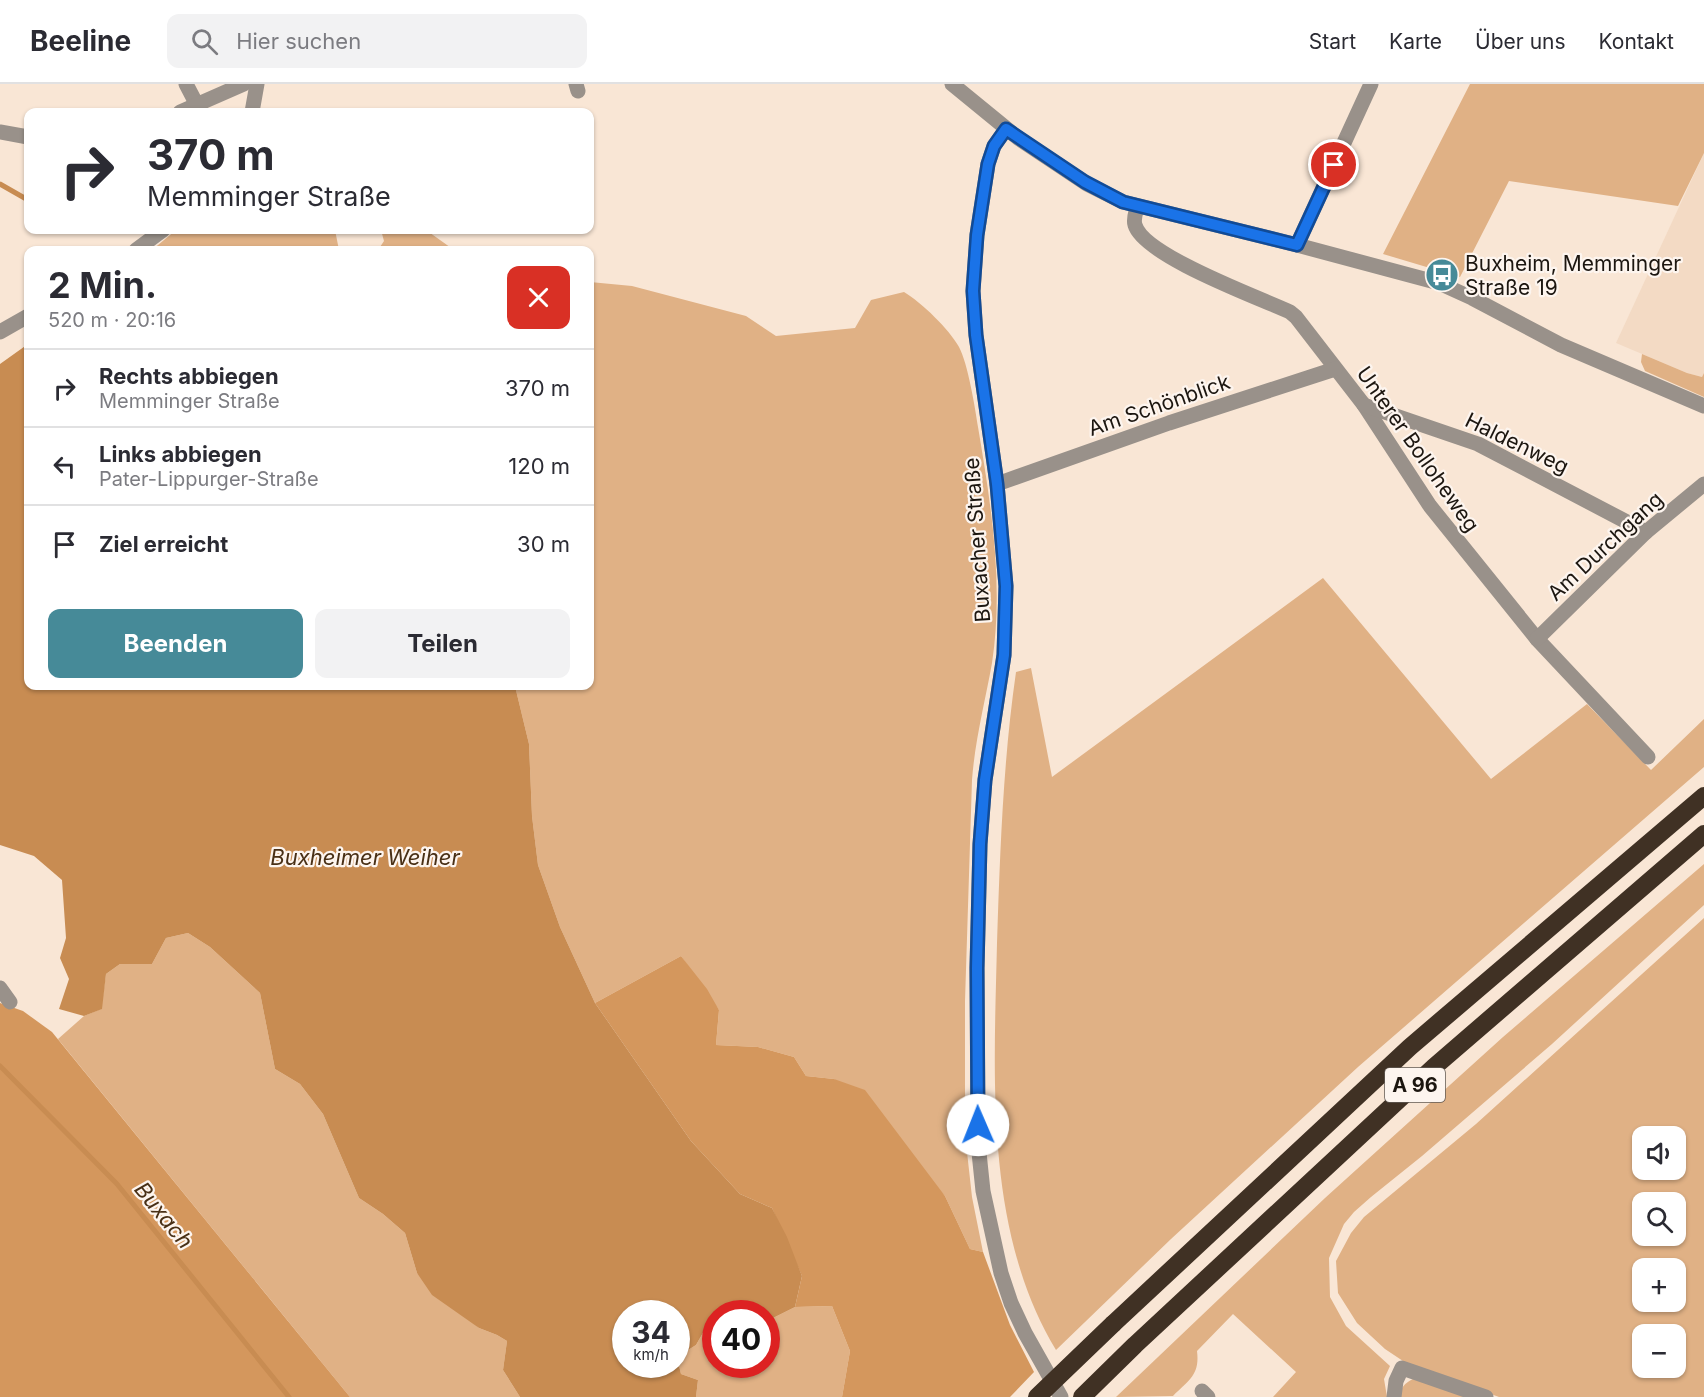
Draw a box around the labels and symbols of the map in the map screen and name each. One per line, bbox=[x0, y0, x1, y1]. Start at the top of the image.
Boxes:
pin bbox=[1308, 139, 1359, 190]
place label: Buxheim, Memminger Straße 19 bbox=[1465, 251, 1681, 300]
bus stop icon: Buxheim, Memminger Straße 19 bbox=[1424, 257, 1460, 293]
street label: Unterer Bolloheweg bbox=[1352, 362, 1484, 536]
street label: Am Schönblick bbox=[1085, 369, 1234, 441]
street label: Haldenweg bbox=[1461, 407, 1573, 479]
street label: Buxacher Straße bbox=[959, 457, 995, 623]
street label: Am Durchgang bbox=[1542, 486, 1668, 606]
water label: Buxheimer Weiher bbox=[270, 844, 460, 870]
road number: A 96 bbox=[1385, 1068, 1445, 1102]
position arrow bbox=[946, 1093, 1010, 1157]
water label: Buxach bbox=[129, 1176, 199, 1254]
speed limit sign: 40 bbox=[702, 1300, 780, 1378]

